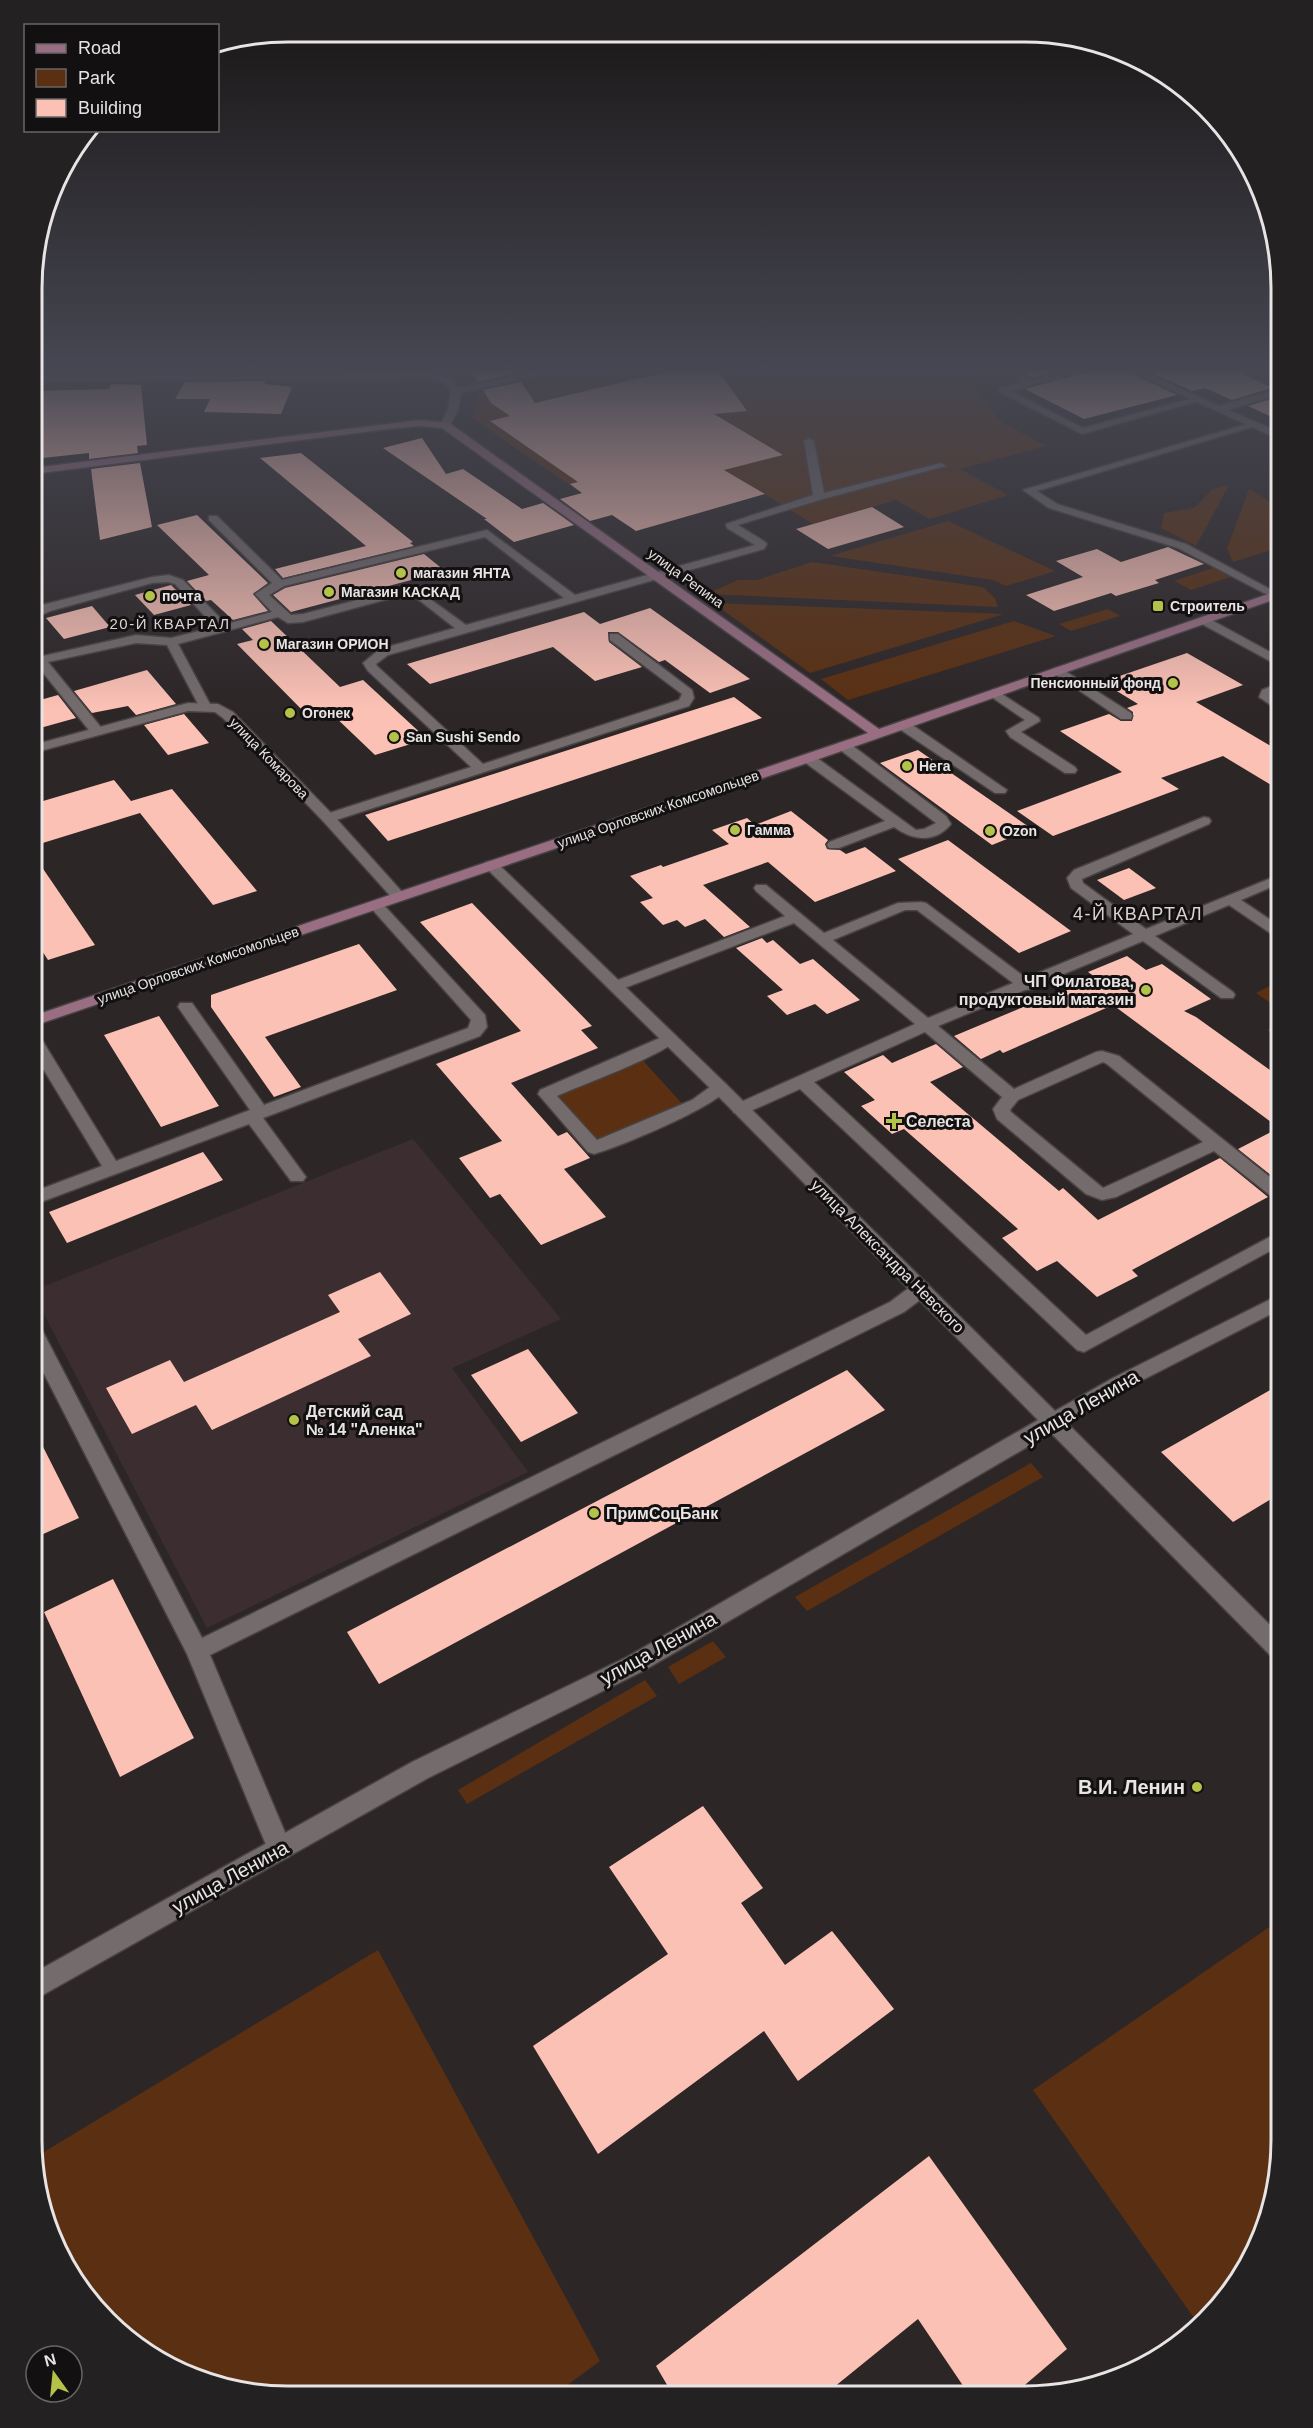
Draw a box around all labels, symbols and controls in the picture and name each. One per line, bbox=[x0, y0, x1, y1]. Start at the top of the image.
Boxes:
legend bbox=[24, 24, 219, 132]
text: Road bbox=[78, 38, 121, 58]
text: Park bbox=[78, 68, 116, 88]
text: Building bbox=[78, 98, 142, 118]
street label: улица Репина bbox=[645, 545, 727, 611]
place label: магазин ЯНТА bbox=[413, 565, 511, 581]
marker: магазин ЯНТА bbox=[394, 566, 408, 580]
place label: Магазин КАСКАД bbox=[341, 584, 460, 600]
marker: Магазин КАСКАД bbox=[322, 585, 336, 599]
place label: почта bbox=[162, 588, 202, 604]
marker: почта bbox=[143, 589, 157, 603]
place label: Строитель bbox=[1170, 598, 1245, 614]
marker: Строитель bbox=[1151, 599, 1165, 613]
district label: 20-Й КВАРТАЛ bbox=[109, 615, 231, 632]
place label: Магазин ОРИОН bbox=[276, 636, 389, 652]
marker: Магазин ОРИОН bbox=[257, 637, 271, 651]
place label: Пенсионный фонд bbox=[1030, 675, 1161, 691]
marker: Пенсионный фонд bbox=[1166, 676, 1180, 690]
place label: Огонек bbox=[302, 705, 351, 721]
marker: Огонек bbox=[283, 706, 297, 720]
street label: улица Комарова bbox=[226, 714, 312, 802]
place label: San Sushi Sendo bbox=[406, 729, 520, 745]
marker: San Sushi Sendo bbox=[387, 730, 401, 744]
place label: Нега bbox=[919, 758, 951, 774]
marker: Нега bbox=[900, 759, 914, 773]
street label: улица Орловских Комсомольцев bbox=[555, 767, 761, 851]
place label: Гамма bbox=[747, 822, 791, 838]
marker: Гамма bbox=[728, 823, 742, 837]
place label: Ozon bbox=[1002, 823, 1037, 839]
marker: Ozon bbox=[983, 824, 997, 838]
district label: 4-Й КВАРТАЛ bbox=[1073, 903, 1203, 924]
street label: улица Орловских Комсомольцев bbox=[95, 923, 301, 1007]
place label: ЧП Филатова, продуктовый магазин bbox=[959, 973, 1134, 1008]
marker: ЧП Филатова, продуктовый магазин bbox=[1139, 983, 1153, 997]
place label: Селеста bbox=[906, 1113, 971, 1130]
marker: Селеста bbox=[887, 1114, 901, 1128]
street label: улица Александра Невского bbox=[808, 1176, 968, 1336]
street label: улица Ленина bbox=[1020, 1365, 1143, 1449]
place label: Детский сад № 14 "Аленка" bbox=[306, 1403, 423, 1438]
marker: Детский сад № 14 "Аленка" bbox=[287, 1413, 301, 1427]
place label: ПримСоцБанк bbox=[606, 1505, 719, 1522]
marker: ПримСоцБанк bbox=[587, 1506, 601, 1520]
street label: улица Ленина bbox=[596, 1607, 721, 1689]
place label: В.И. Ленин bbox=[1078, 1776, 1185, 1798]
marker: В.И. Ленин bbox=[1190, 1780, 1204, 1794]
street label: улица Ленина bbox=[168, 1836, 293, 1918]
north arrow bbox=[24, 2344, 84, 2404]
text: N bbox=[42, 2350, 58, 2370]

